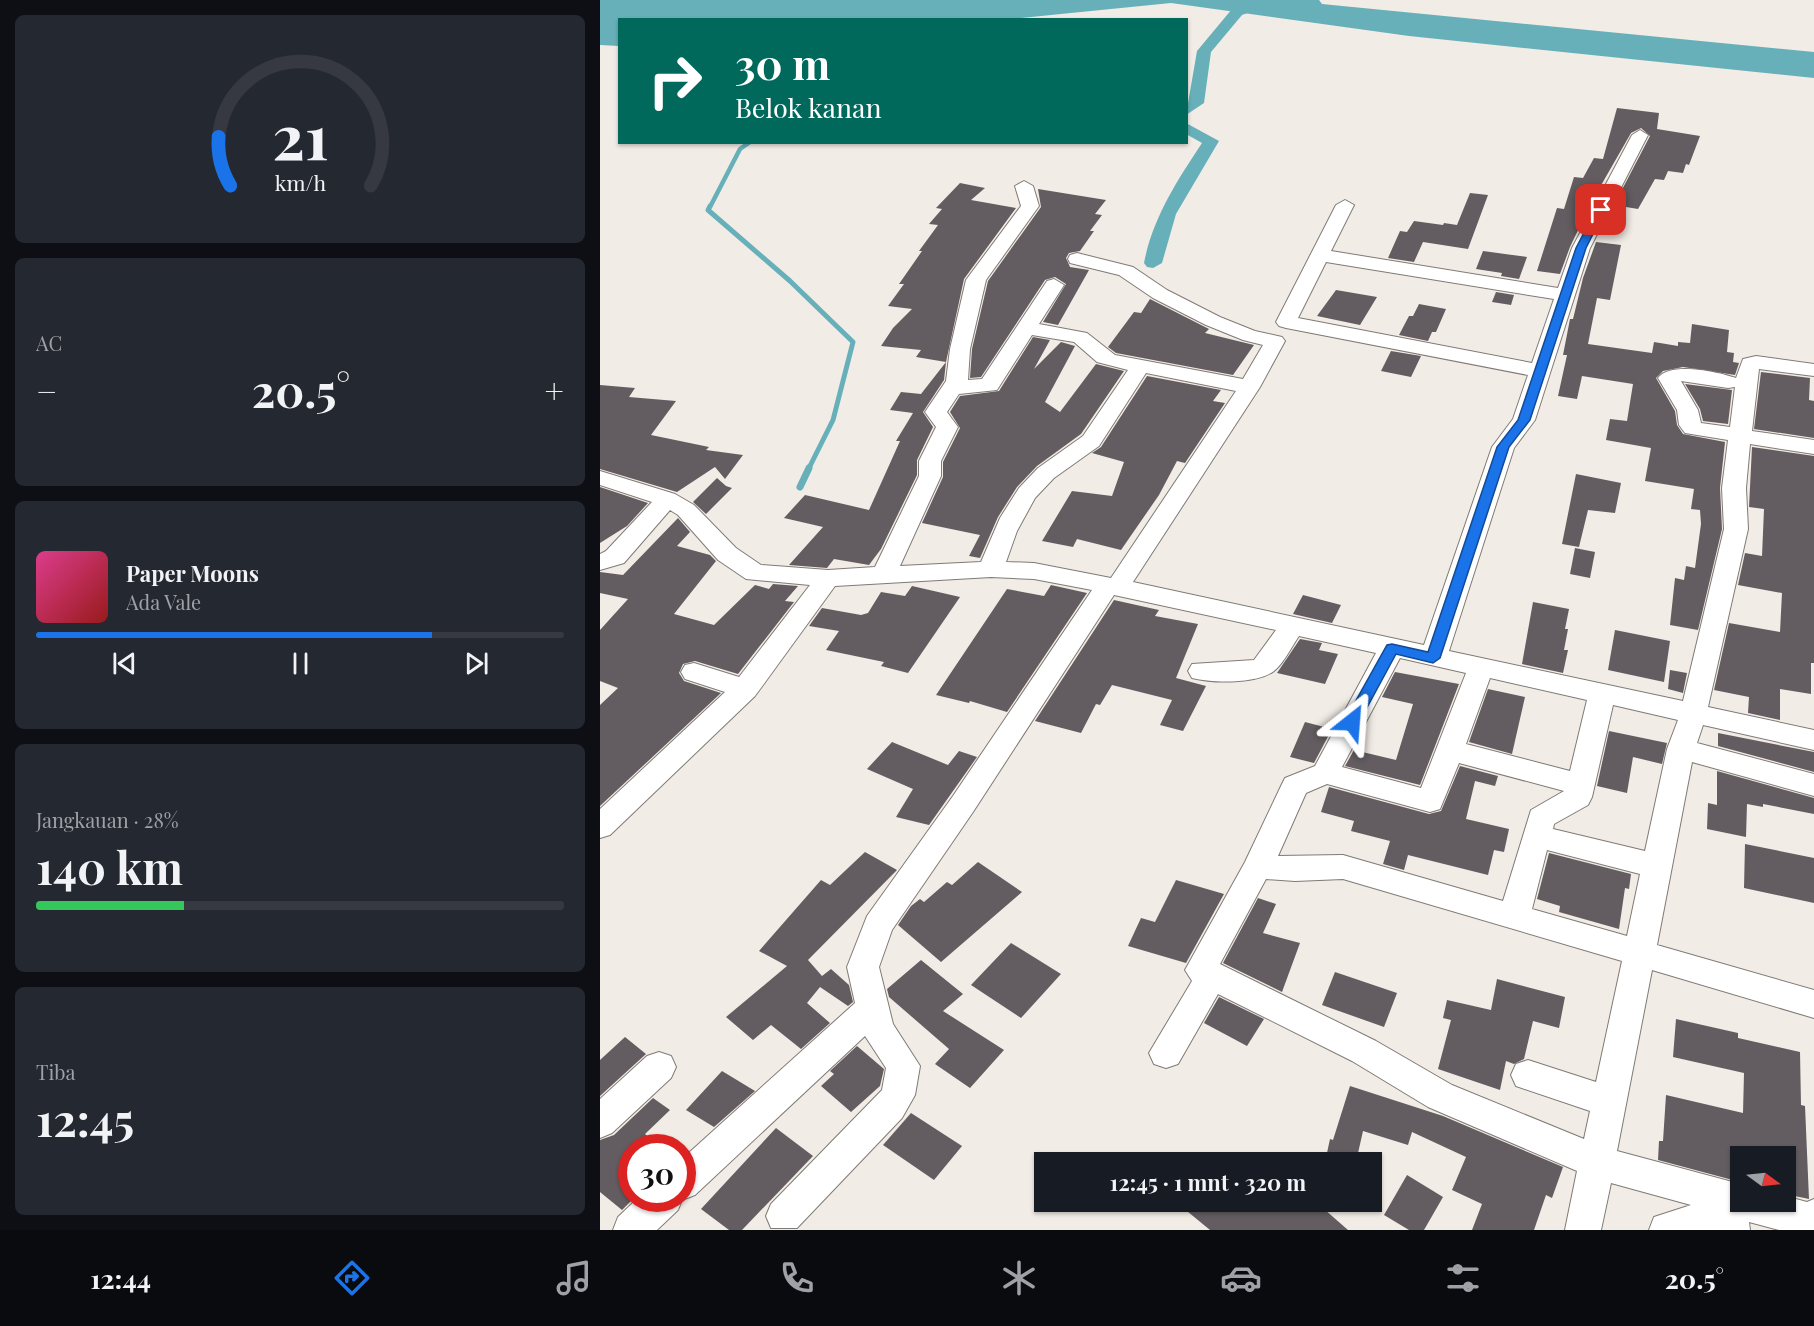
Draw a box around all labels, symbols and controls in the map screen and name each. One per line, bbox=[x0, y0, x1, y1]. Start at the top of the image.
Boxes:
text: 30 m bbox=[735, 35, 830, 91]
icon: right bbox=[636, 42, 714, 120]
text: Belok kanan bbox=[735, 89, 882, 125]
text: 21 bbox=[272, 92, 328, 176]
text: km/h bbox=[274, 168, 326, 196]
pin bbox=[1575, 184, 1626, 235]
icon: arrive bbox=[1584, 193, 1617, 226]
text: AC bbox=[36, 329, 62, 356]
text: 20.5° bbox=[252, 359, 350, 419]
text: − bbox=[36, 368, 57, 412]
text: + bbox=[545, 368, 564, 412]
text: Paper Moons bbox=[126, 558, 259, 588]
text: Ada Vale bbox=[126, 588, 201, 615]
icon: previous bbox=[108, 647, 141, 680]
icon: pause bbox=[284, 647, 317, 680]
icon: next bbox=[460, 647, 493, 680]
position arrow bbox=[1320, 690, 1384, 754]
text: Jangkauan · 28% bbox=[36, 806, 179, 833]
text: 140 km bbox=[36, 836, 183, 896]
text: Tiba bbox=[36, 1058, 76, 1085]
text: 12:45 bbox=[36, 1088, 134, 1148]
speed limit sign: 30 bbox=[618, 1134, 696, 1212]
north arrow bbox=[1730, 1146, 1796, 1212]
map controls bbox=[1730, 1146, 1796, 1212]
text: 12:45 · 1 mnt · 320 m bbox=[1110, 1167, 1306, 1197]
icon: directions bbox=[331, 1257, 373, 1299]
icon: music bbox=[553, 1257, 595, 1299]
icon: phone bbox=[776, 1257, 818, 1299]
icon: climate bbox=[998, 1257, 1040, 1299]
icon: car bbox=[1220, 1257, 1262, 1299]
icon: filters bbox=[1442, 1257, 1484, 1299]
text: 12:44 bbox=[90, 1260, 151, 1296]
text: 20.5° bbox=[1665, 1260, 1724, 1296]

